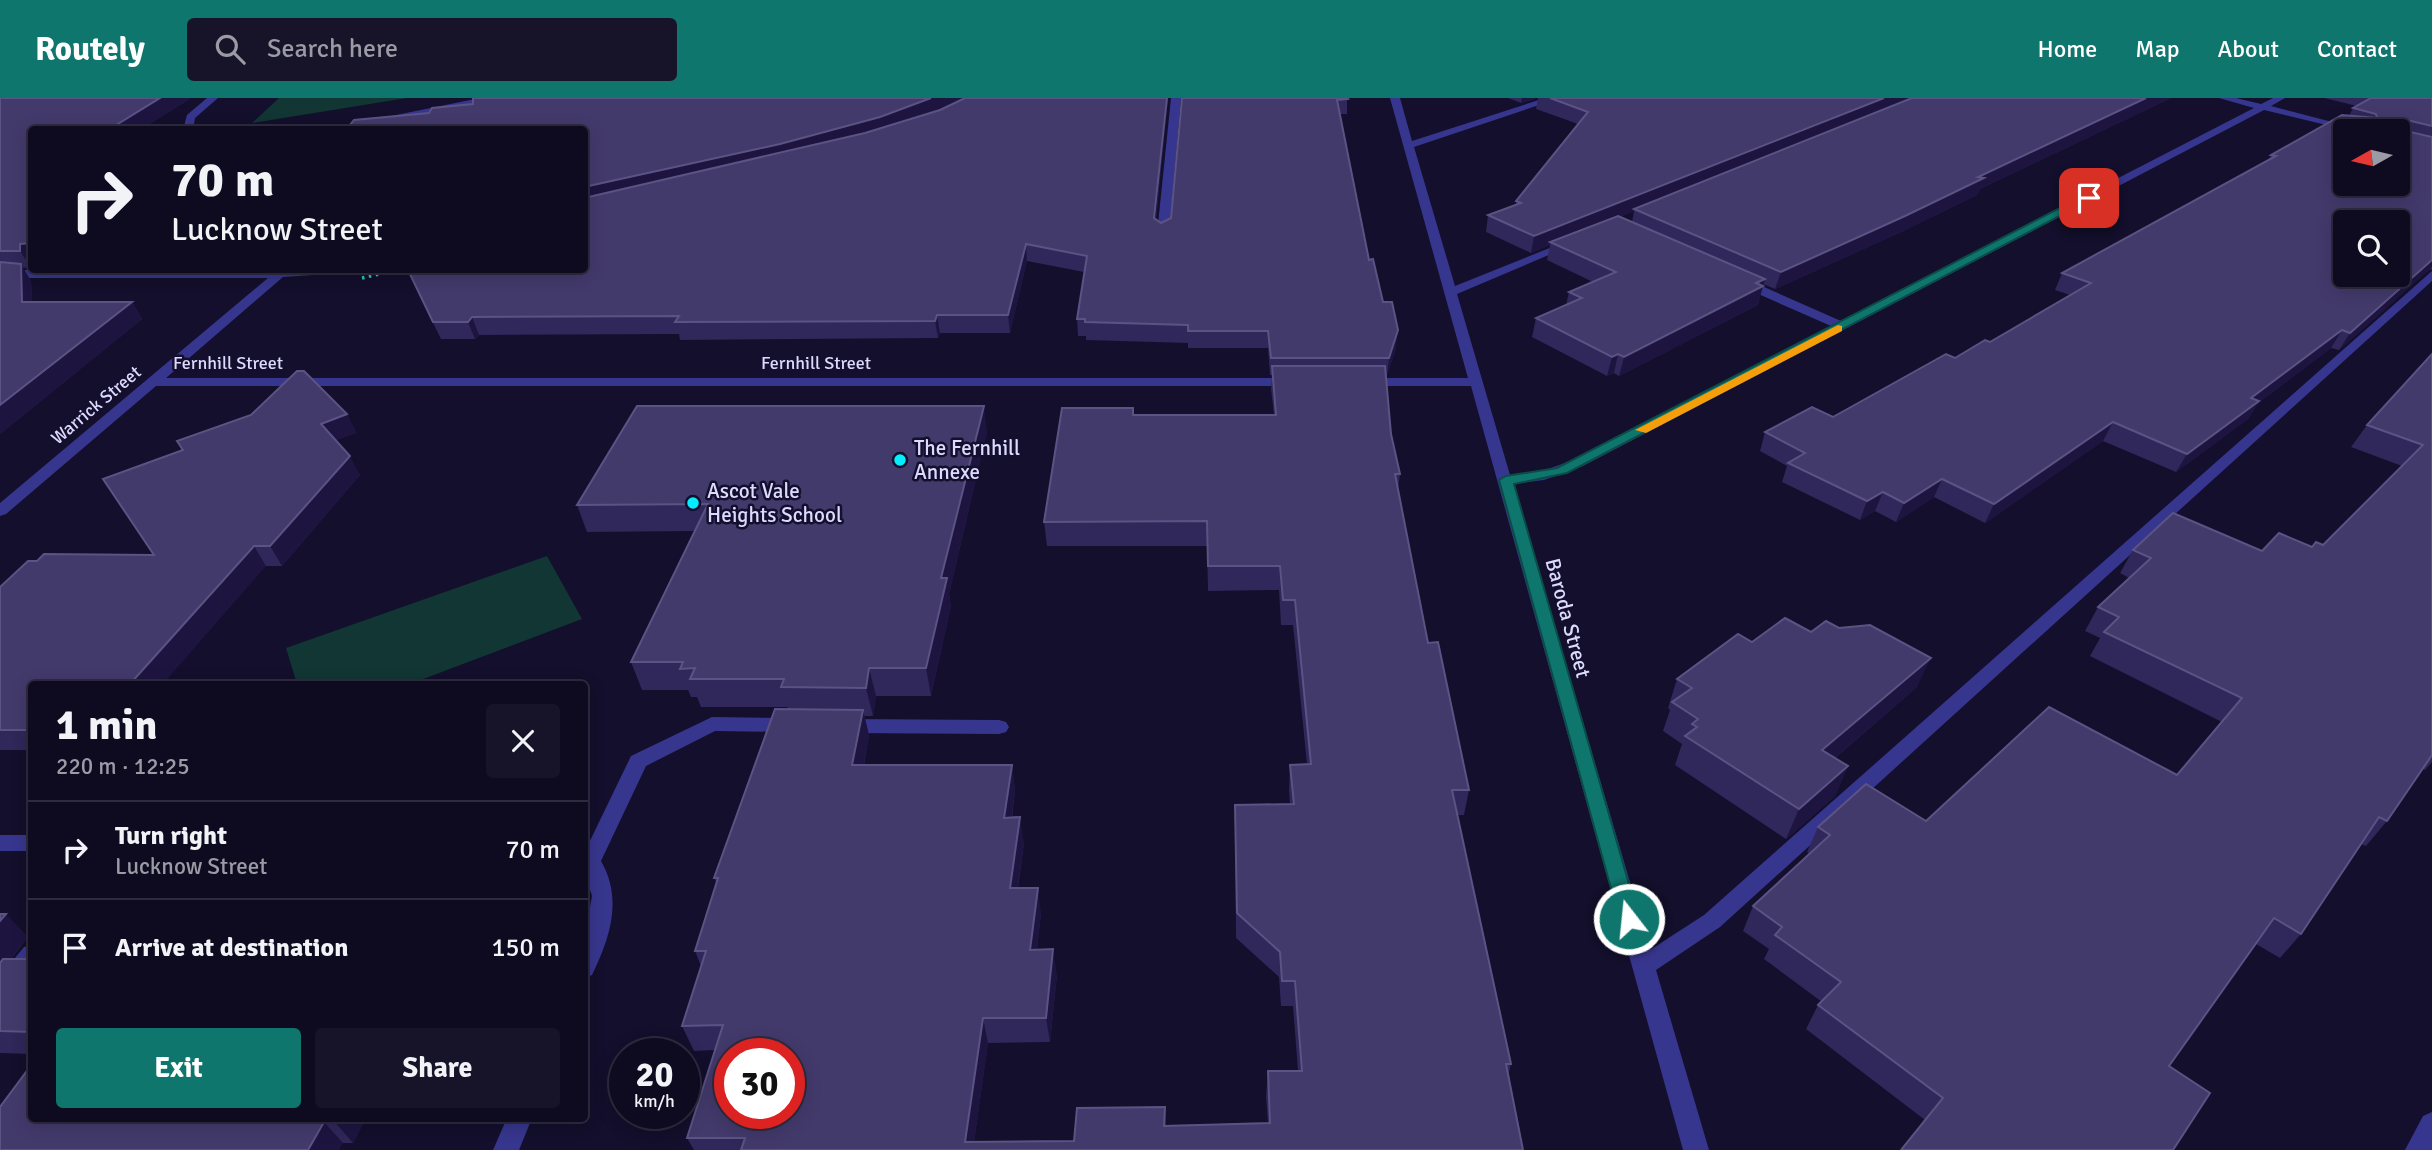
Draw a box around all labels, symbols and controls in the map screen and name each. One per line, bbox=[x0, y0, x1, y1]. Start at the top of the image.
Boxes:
search box bbox=[187, 18, 677, 81]
text: Routely bbox=[35, 29, 145, 70]
icon: search bbox=[211, 30, 249, 68]
text: Search here bbox=[267, 33, 398, 65]
text: Home bbox=[2037, 34, 2097, 64]
text: Map bbox=[2135, 34, 2180, 64]
text: About bbox=[2218, 34, 2279, 64]
text: Contact bbox=[2317, 34, 2397, 64]
north arrow bbox=[2333, 119, 2410, 196]
map controls bbox=[2333, 119, 2410, 287]
text: 70 m bbox=[171, 150, 274, 210]
icon: right bbox=[56, 154, 147, 245]
pin bbox=[2059, 168, 2119, 228]
icon: arrive bbox=[2070, 179, 2108, 217]
text: Lucknow Street bbox=[171, 210, 383, 249]
button: search bbox=[2333, 210, 2410, 287]
street label: Fernhill Street bbox=[173, 352, 283, 374]
street label: Fernhill Street bbox=[761, 352, 871, 374]
street label: Warrick Street bbox=[47, 361, 145, 449]
place label: The Fernhill Annexe bbox=[914, 435, 1020, 485]
marker: The Fernhill Annexe bbox=[892, 452, 908, 468]
place label: Ascot Vale Heights School bbox=[707, 478, 842, 528]
marker: Ascot Vale Heights School bbox=[685, 495, 701, 511]
street label: Baroda Street bbox=[1540, 555, 1596, 681]
text: 1 min bbox=[56, 700, 157, 751]
button: close bbox=[486, 704, 560, 778]
text: 220 m · 12:25 bbox=[56, 752, 190, 781]
text: Turn right bbox=[115, 820, 227, 852]
icon: right bbox=[56, 831, 94, 869]
text: 70 m bbox=[505, 834, 560, 866]
text: Lucknow Street bbox=[115, 852, 267, 881]
position arrow bbox=[1592, 882, 1666, 956]
icon: arrive bbox=[56, 929, 94, 967]
text: Arrive at destination bbox=[115, 932, 348, 964]
text: 150 m bbox=[491, 932, 560, 964]
button: Exit bbox=[56, 1028, 301, 1108]
button: Share bbox=[315, 1028, 560, 1108]
speed limit sign: 30 bbox=[714, 1038, 805, 1129]
text: 20 bbox=[636, 1053, 673, 1096]
text: km/h bbox=[634, 1090, 675, 1112]

